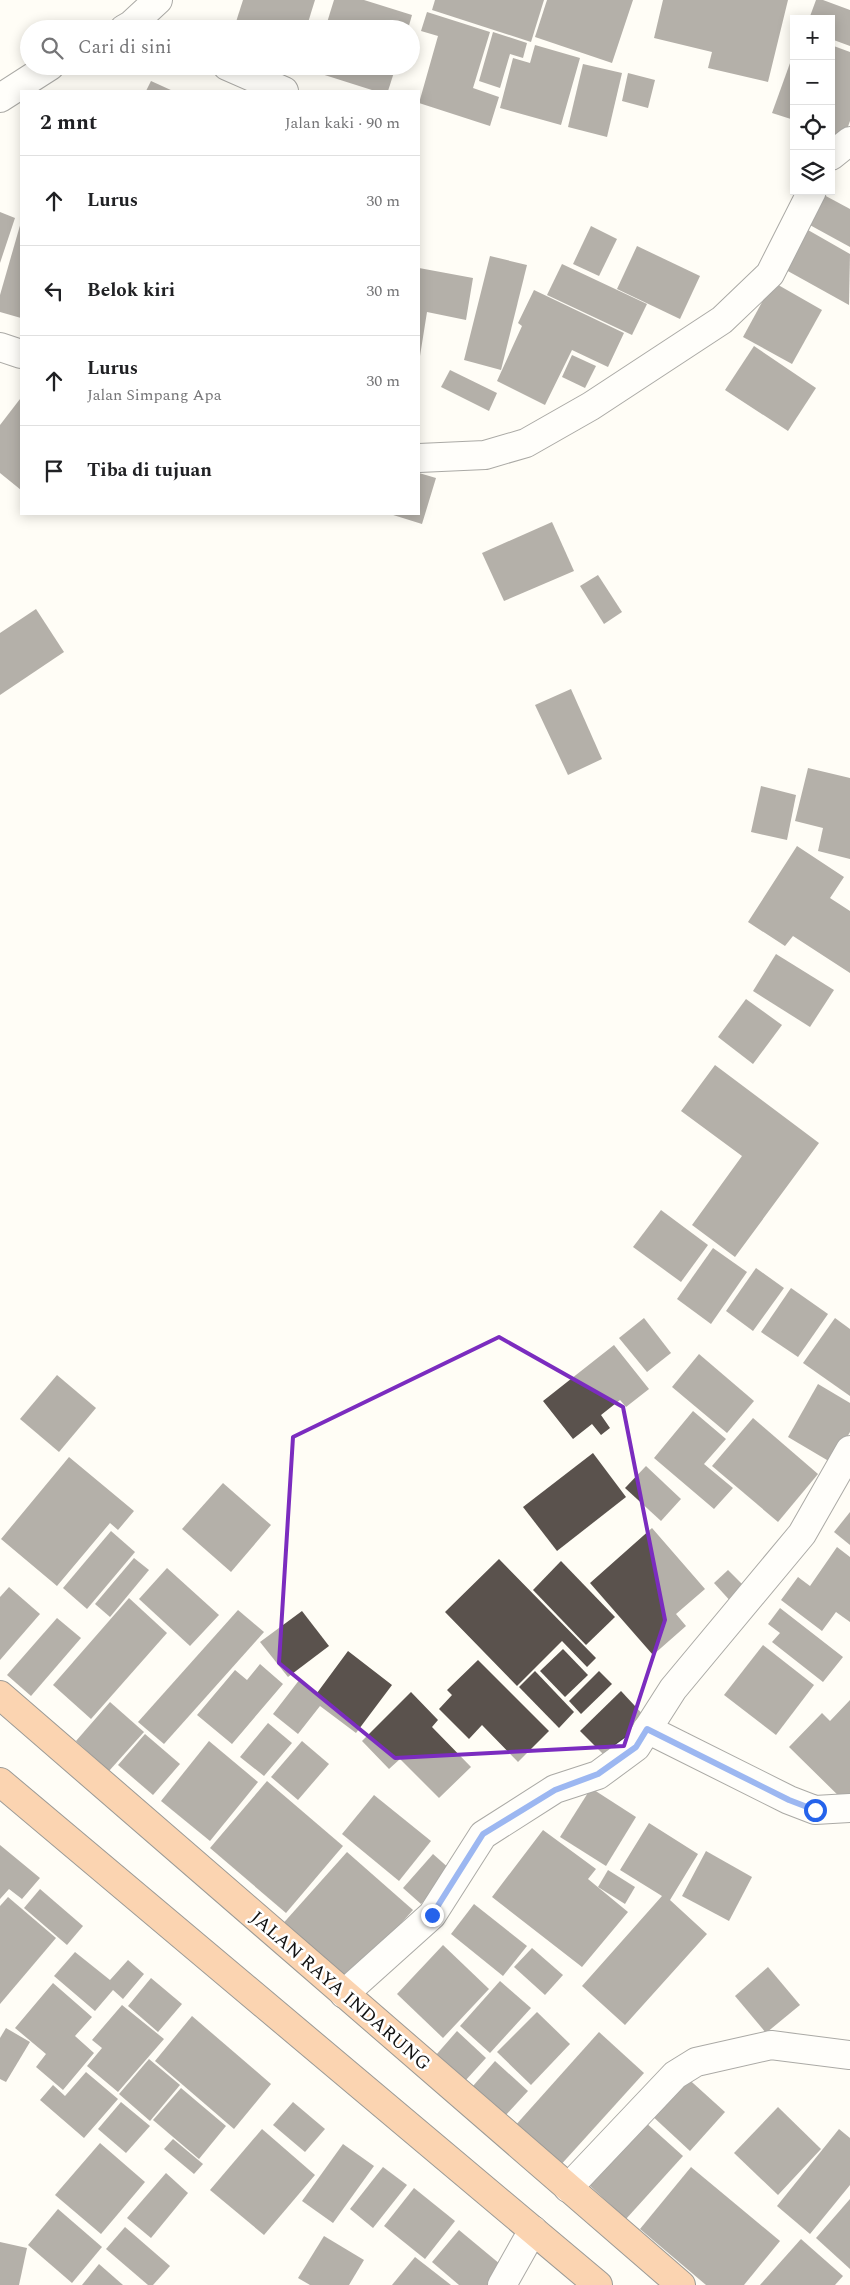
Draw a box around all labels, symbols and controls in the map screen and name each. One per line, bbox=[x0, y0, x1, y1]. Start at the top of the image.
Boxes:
map controls bbox=[790, 15, 835, 195]
button: + bbox=[790, 15, 835, 60]
search box bbox=[20, 20, 420, 75]
text: Cari di sini bbox=[78, 33, 172, 62]
icon: search bbox=[38, 34, 66, 62]
button: − bbox=[790, 60, 835, 105]
button: locate bbox=[790, 105, 835, 150]
text: 2 mnt bbox=[40, 107, 97, 139]
text: Jalan kaki · 90 m bbox=[285, 111, 400, 135]
button: layers bbox=[790, 150, 835, 195]
text: Lurus bbox=[87, 186, 138, 215]
icon: ahead bbox=[40, 187, 68, 215]
text: 30 m bbox=[366, 189, 400, 213]
text: Belok kiri bbox=[87, 276, 175, 305]
icon: left bbox=[40, 277, 68, 305]
text: 30 m bbox=[366, 279, 400, 303]
text: Lurus bbox=[87, 354, 138, 383]
icon: ahead bbox=[40, 367, 68, 395]
text: 30 m bbox=[366, 369, 400, 393]
text: Jalan Simpang Apa bbox=[87, 383, 222, 407]
text: Tiba di tujuan bbox=[87, 456, 212, 485]
icon: arrive bbox=[40, 457, 68, 485]
route start bbox=[804, 1799, 827, 1822]
street label: JALAN RAYA INDARUNG bbox=[243, 1904, 437, 2078]
route end bbox=[421, 1904, 444, 1927]

